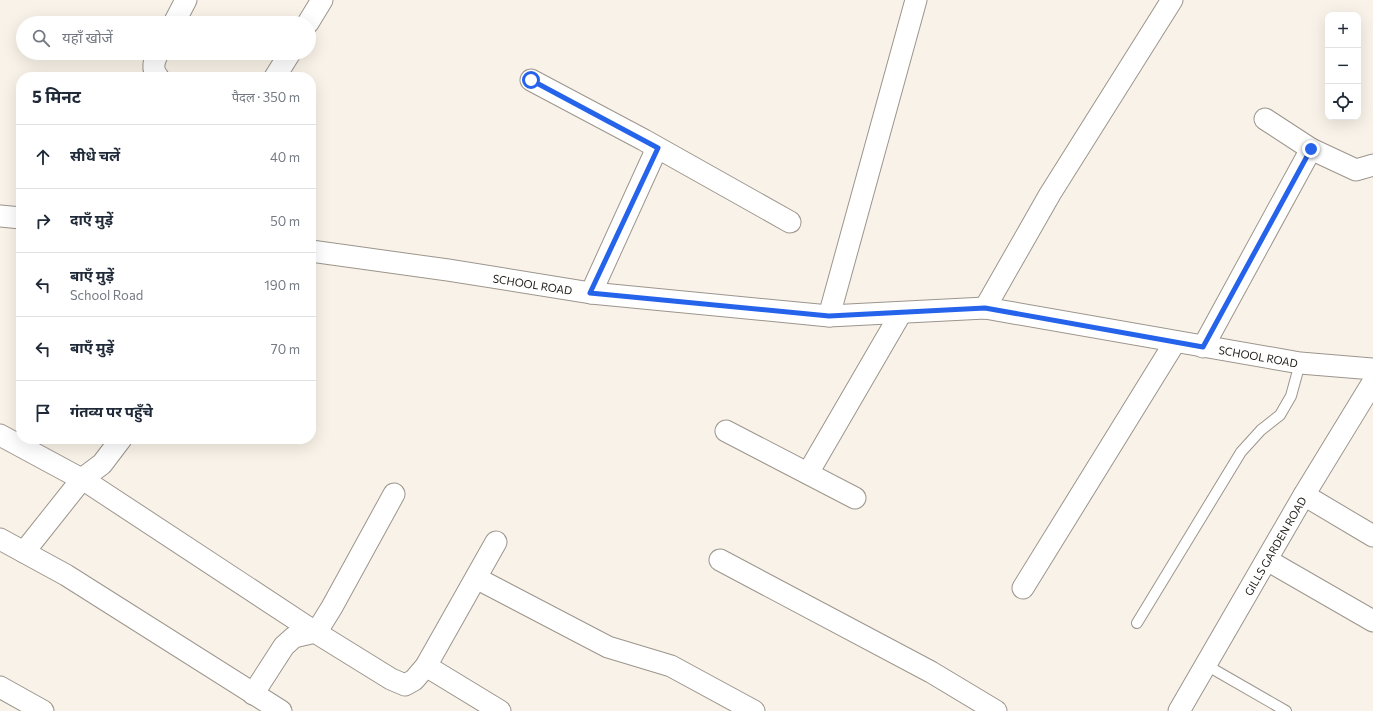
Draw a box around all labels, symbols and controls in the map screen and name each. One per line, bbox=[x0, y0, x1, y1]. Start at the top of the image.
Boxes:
map controls bbox=[1325, 12, 1361, 120]
button: + bbox=[1325, 12, 1361, 48]
search box bbox=[16, 16, 316, 60]
icon: search bbox=[30, 27, 52, 49]
text: यहाँ खोजें bbox=[62, 28, 113, 46]
button: − bbox=[1325, 48, 1361, 84]
route start bbox=[522, 71, 540, 89]
button: locate bbox=[1325, 84, 1361, 120]
text: 5 मिनट bbox=[32, 86, 81, 107]
text: पैदल · 350 m bbox=[232, 89, 300, 105]
route end bbox=[1302, 140, 1320, 158]
icon: ahead bbox=[32, 146, 54, 168]
text: सीधे चलें bbox=[70, 146, 120, 164]
text: 40 m bbox=[270, 149, 300, 165]
icon: right bbox=[32, 210, 54, 232]
text: दाएँ मुड़ें bbox=[70, 210, 113, 228]
text: 50 m bbox=[270, 213, 300, 229]
text: बाएँ मुड़ें bbox=[70, 266, 114, 284]
street label: SCHOOL ROAD bbox=[492, 271, 573, 296]
icon: left bbox=[32, 274, 54, 296]
text: 190 m bbox=[264, 277, 300, 293]
text: School Road bbox=[70, 287, 143, 303]
icon: left bbox=[32, 338, 54, 360]
text: बाएँ मुड़ें bbox=[70, 338, 114, 356]
text: 70 m bbox=[271, 341, 300, 357]
street label: SCHOOL ROAD bbox=[1218, 342, 1299, 369]
icon: arrive bbox=[32, 402, 54, 424]
text: गंतव्य पर पहुँचे bbox=[70, 402, 153, 420]
street label: GILLS GARDEN ROAD bbox=[1241, 494, 1308, 597]

